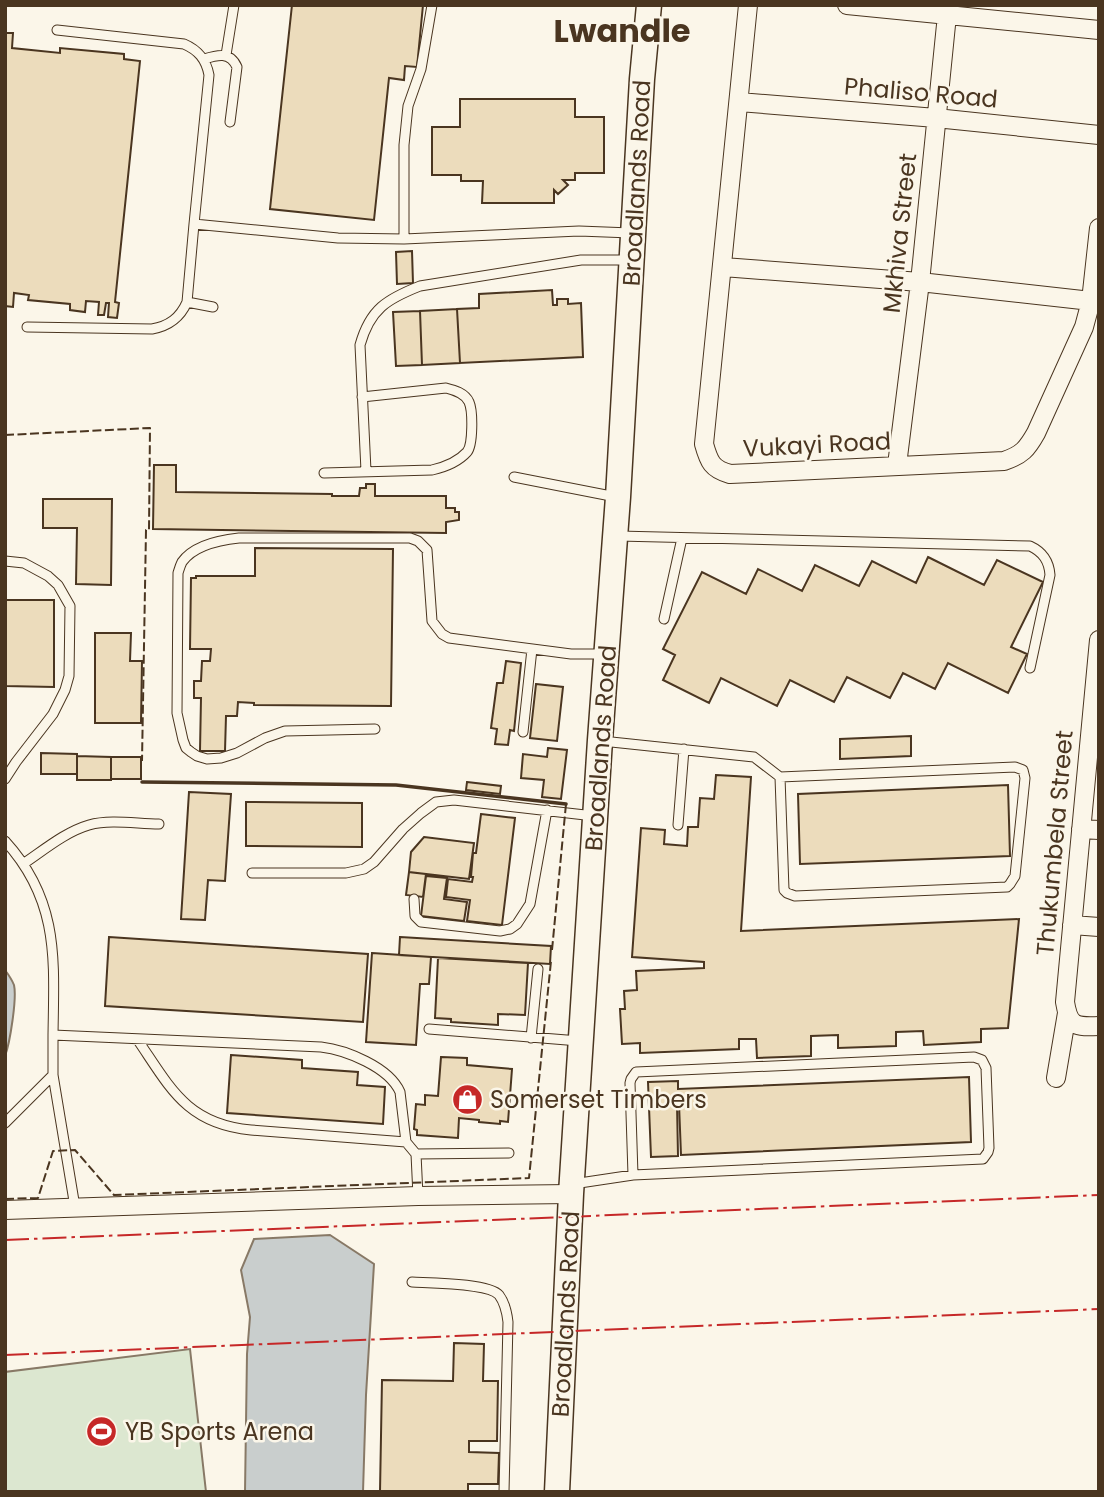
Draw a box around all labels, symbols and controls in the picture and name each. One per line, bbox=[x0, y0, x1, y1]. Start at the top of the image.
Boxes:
district label: Lwandle bbox=[553, 8, 691, 53]
street label: Phaliso Road bbox=[843, 69, 999, 116]
street label: Broadlands Road bbox=[615, 79, 658, 287]
street label: Mkhiva Street bbox=[875, 151, 924, 315]
street label: Vukayi Road bbox=[742, 424, 892, 465]
street label: Broadlands Road bbox=[577, 644, 624, 852]
street label: Thukumbela Street bbox=[1028, 729, 1081, 957]
shop icon: Somerset Timbers bbox=[450, 1083, 484, 1117]
place label: Somerset Timbers bbox=[490, 1083, 707, 1116]
street label: Broadlands Road bbox=[544, 1210, 587, 1418]
sports icon: YB Sports Arena bbox=[85, 1415, 119, 1449]
place label: YB Sports Arena bbox=[125, 1415, 314, 1448]

